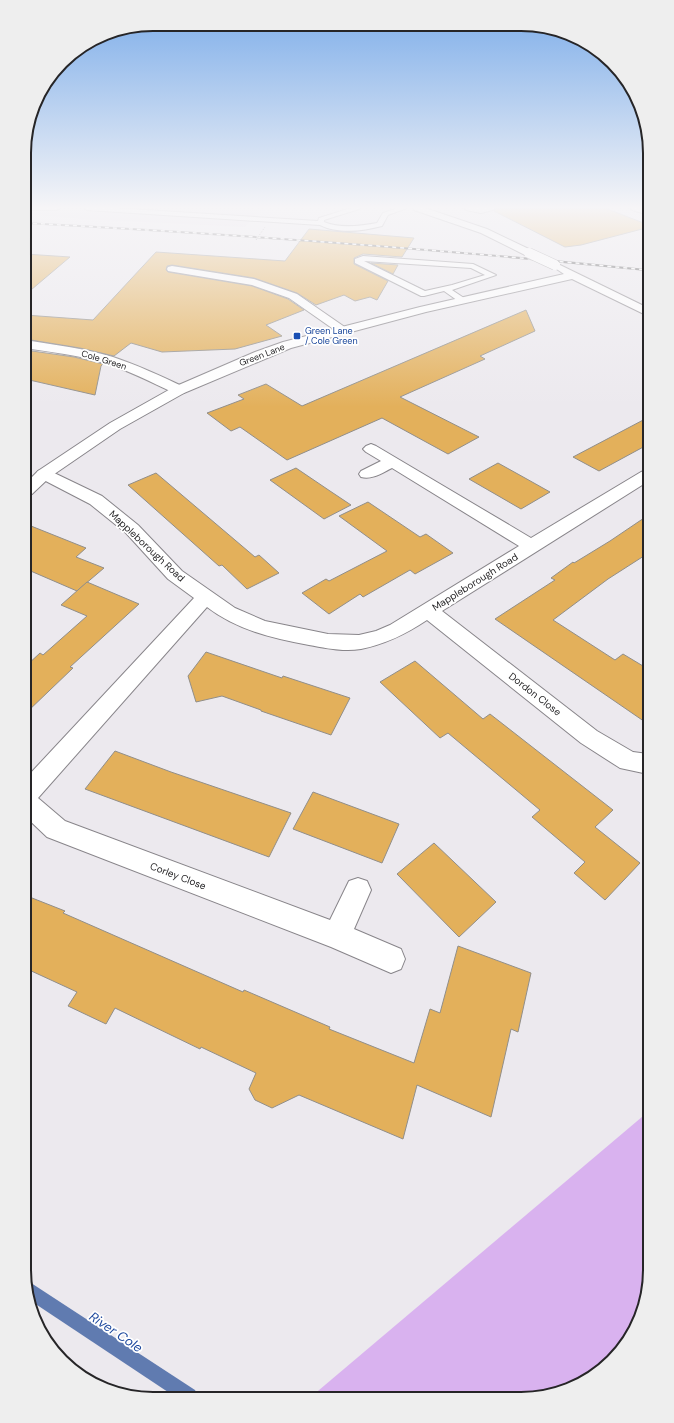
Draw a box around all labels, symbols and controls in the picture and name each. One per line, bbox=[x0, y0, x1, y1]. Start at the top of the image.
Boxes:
place label: Green Lane / Cole Green bbox=[305, 325, 358, 347]
marker: Green Lane / Cole Green bbox=[292, 331, 302, 341]
street label: Green Lane bbox=[238, 341, 286, 369]
street label: Cole Green bbox=[80, 347, 128, 373]
street label: Mappleborough Road bbox=[106, 508, 188, 584]
street label: Mappleborough Road bbox=[430, 550, 520, 614]
street label: Dordon Close bbox=[506, 669, 564, 719]
street label: Corley Close bbox=[148, 859, 208, 893]
water label: River Cole bbox=[86, 1308, 146, 1356]

